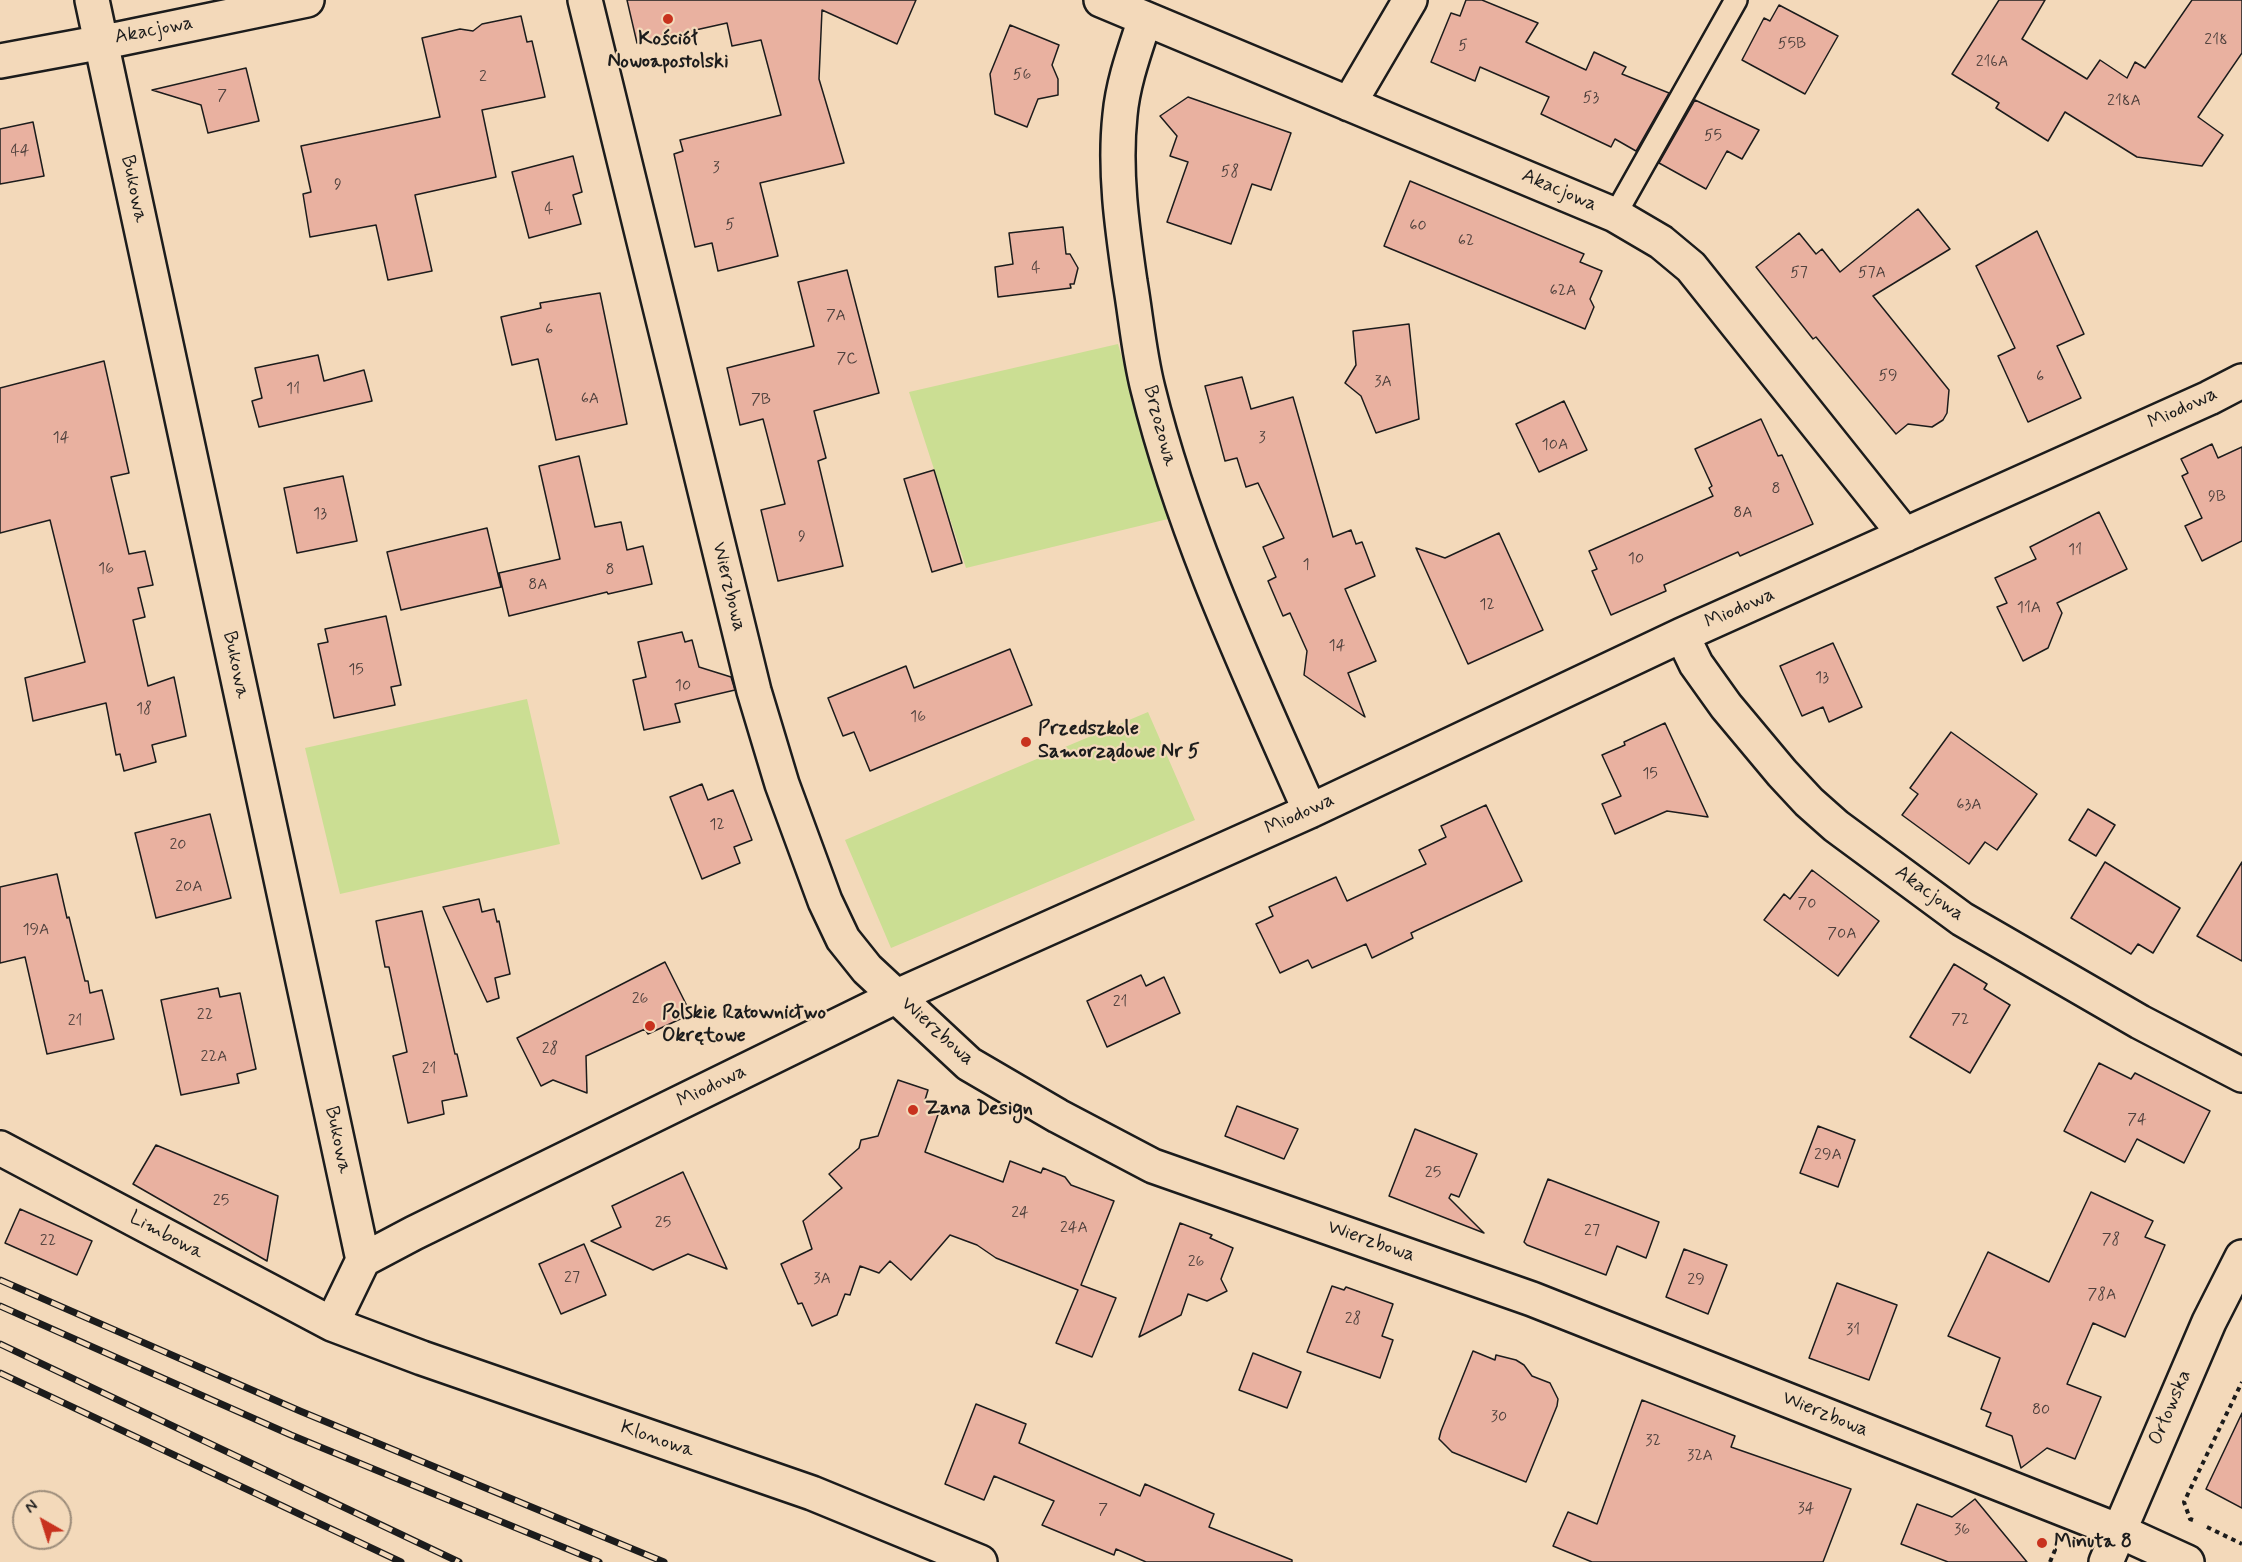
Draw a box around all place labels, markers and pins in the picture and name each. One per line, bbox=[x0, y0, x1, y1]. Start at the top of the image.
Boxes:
marker: Kościół Nowoapostolski bbox=[661, 12, 675, 26]
place label: Kościół Nowoapostolski bbox=[607, 28, 729, 75]
place label: Przedszkole Samorządowe Nr 5 bbox=[1038, 718, 1200, 765]
marker: Przedszkole Samorządowe Nr 5 bbox=[1019, 735, 1033, 749]
place label: Polskie Ratownictwo Okrętowe bbox=[662, 1002, 826, 1049]
marker: Polskie Ratownictwo Okrętowe bbox=[643, 1019, 657, 1033]
place label: Zana Design bbox=[925, 1098, 1033, 1122]
marker: Zana Design bbox=[906, 1103, 920, 1117]
place label: Minuta 8 bbox=[2054, 1531, 2132, 1555]
marker: Minuta 8 bbox=[2035, 1536, 2049, 1550]

